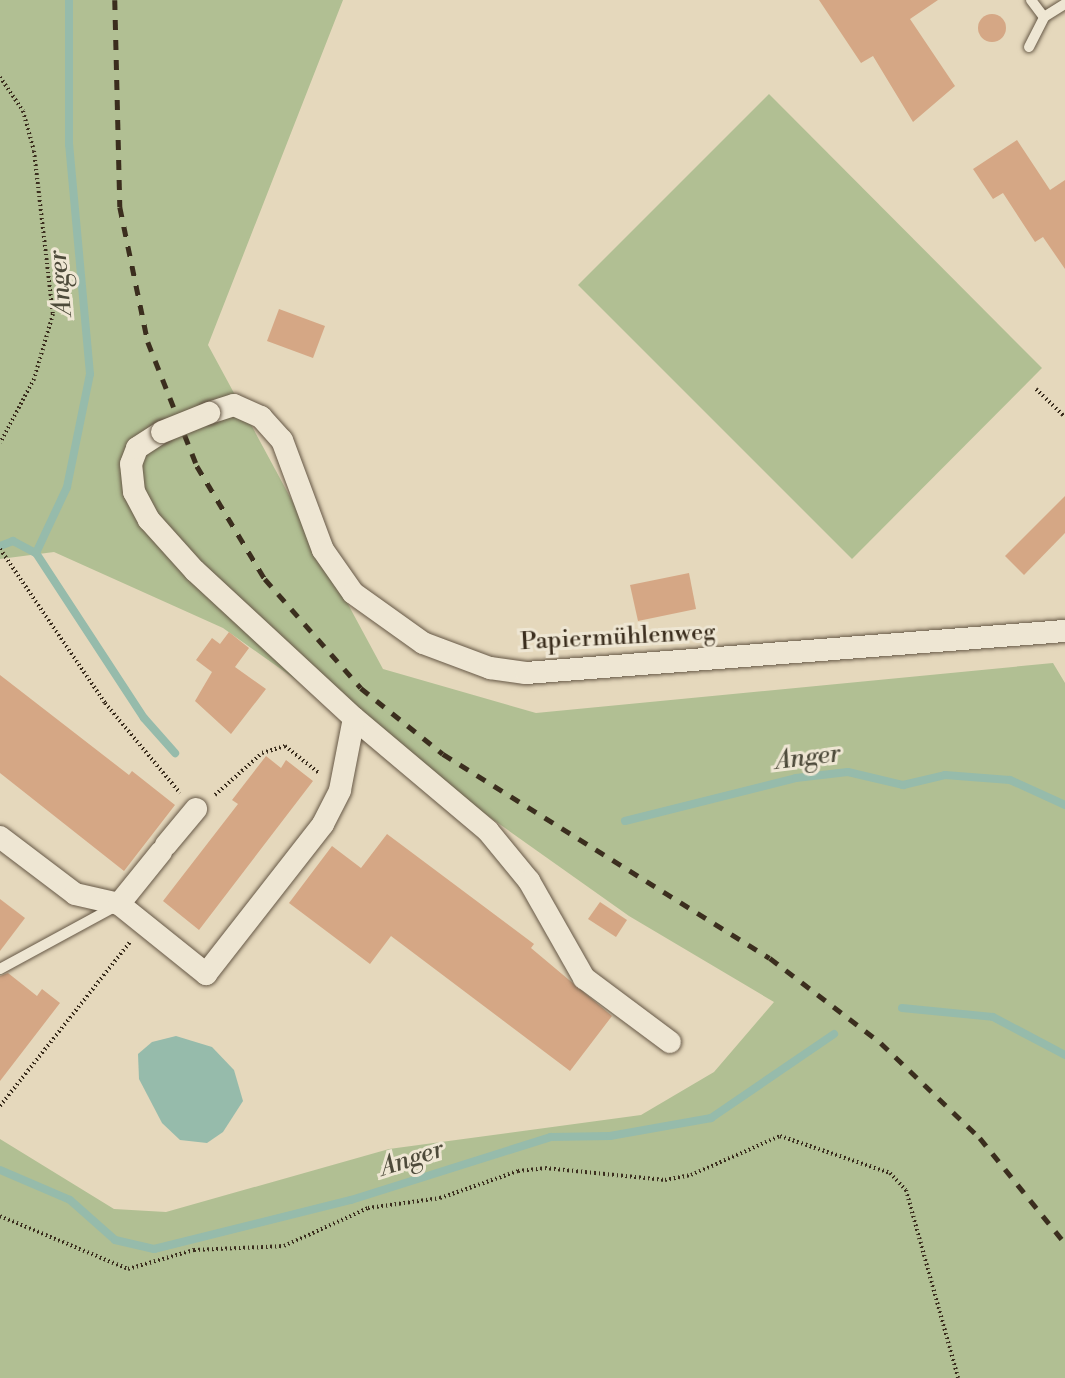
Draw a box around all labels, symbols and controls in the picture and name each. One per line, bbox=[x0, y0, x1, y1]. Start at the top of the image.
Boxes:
water label: Anger bbox=[43, 249, 79, 317]
street label: Papiermühlenweg bbox=[520, 619, 716, 657]
water label: Anger bbox=[774, 739, 842, 777]
water label: Anger bbox=[376, 1134, 448, 1184]

